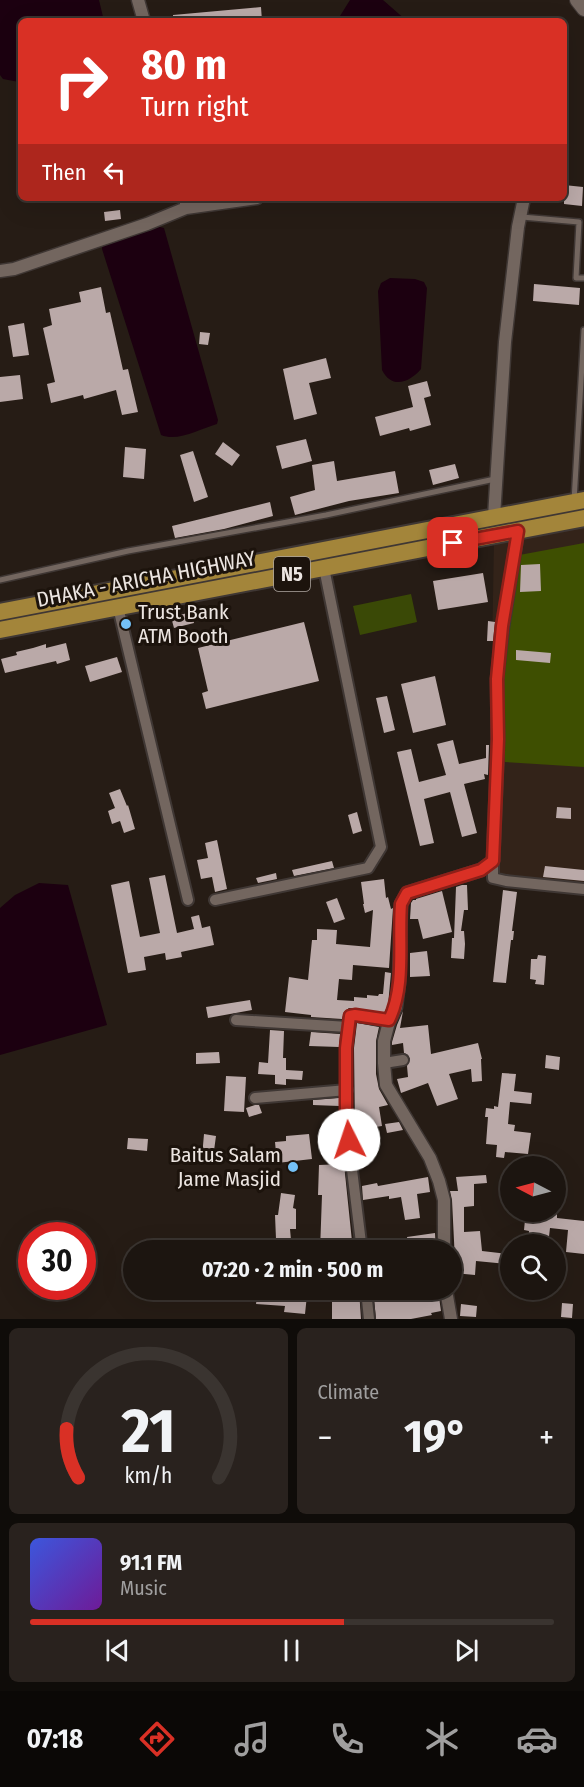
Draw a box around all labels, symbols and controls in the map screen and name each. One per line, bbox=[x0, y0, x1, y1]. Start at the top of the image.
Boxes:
text: 80 m bbox=[141, 40, 227, 90]
icon: right bbox=[42, 42, 120, 120]
text: Turn right bbox=[141, 91, 249, 123]
icon: left bbox=[98, 156, 131, 189]
text: Then bbox=[42, 159, 86, 186]
pin bbox=[427, 517, 478, 568]
icon: arrive bbox=[436, 526, 469, 559]
street label: DHAKA - ARICHA HIGHWAY bbox=[34, 545, 258, 613]
road number: N5 bbox=[274, 557, 310, 591]
place label: Trust Bank ATM Booth bbox=[138, 599, 229, 649]
marker: Trust Bank ATM Booth bbox=[119, 617, 133, 631]
position arrow bbox=[317, 1108, 381, 1172]
place label: Baitus Salam Jame Masjid bbox=[170, 1142, 281, 1192]
north arrow bbox=[500, 1156, 566, 1222]
map controls bbox=[500, 1156, 566, 1300]
marker: Baitus Salam Jame Masjid bbox=[286, 1160, 300, 1174]
speed limit sign: 30 bbox=[18, 1222, 96, 1300]
button: search bbox=[500, 1234, 566, 1300]
text: 07:20 · 2 min · 500 m bbox=[202, 1256, 383, 1283]
text: Climate bbox=[318, 1380, 379, 1404]
text: 21 bbox=[120, 1394, 175, 1469]
text: 19° bbox=[404, 1410, 467, 1464]
text: − bbox=[318, 1418, 332, 1458]
text: + bbox=[539, 1418, 554, 1458]
text: km/h bbox=[124, 1463, 172, 1489]
text: 91.1 FM bbox=[120, 1549, 182, 1576]
text: Music bbox=[120, 1576, 167, 1600]
icon: previous bbox=[101, 1634, 134, 1667]
icon: pause bbox=[275, 1634, 308, 1667]
icon: next bbox=[450, 1634, 483, 1667]
icon: directions bbox=[136, 1718, 178, 1760]
icon: music bbox=[231, 1718, 273, 1760]
icon: phone bbox=[326, 1718, 368, 1760]
icon: climate bbox=[421, 1718, 463, 1760]
icon: car bbox=[516, 1718, 558, 1760]
text: 07:18 bbox=[26, 1723, 83, 1755]

